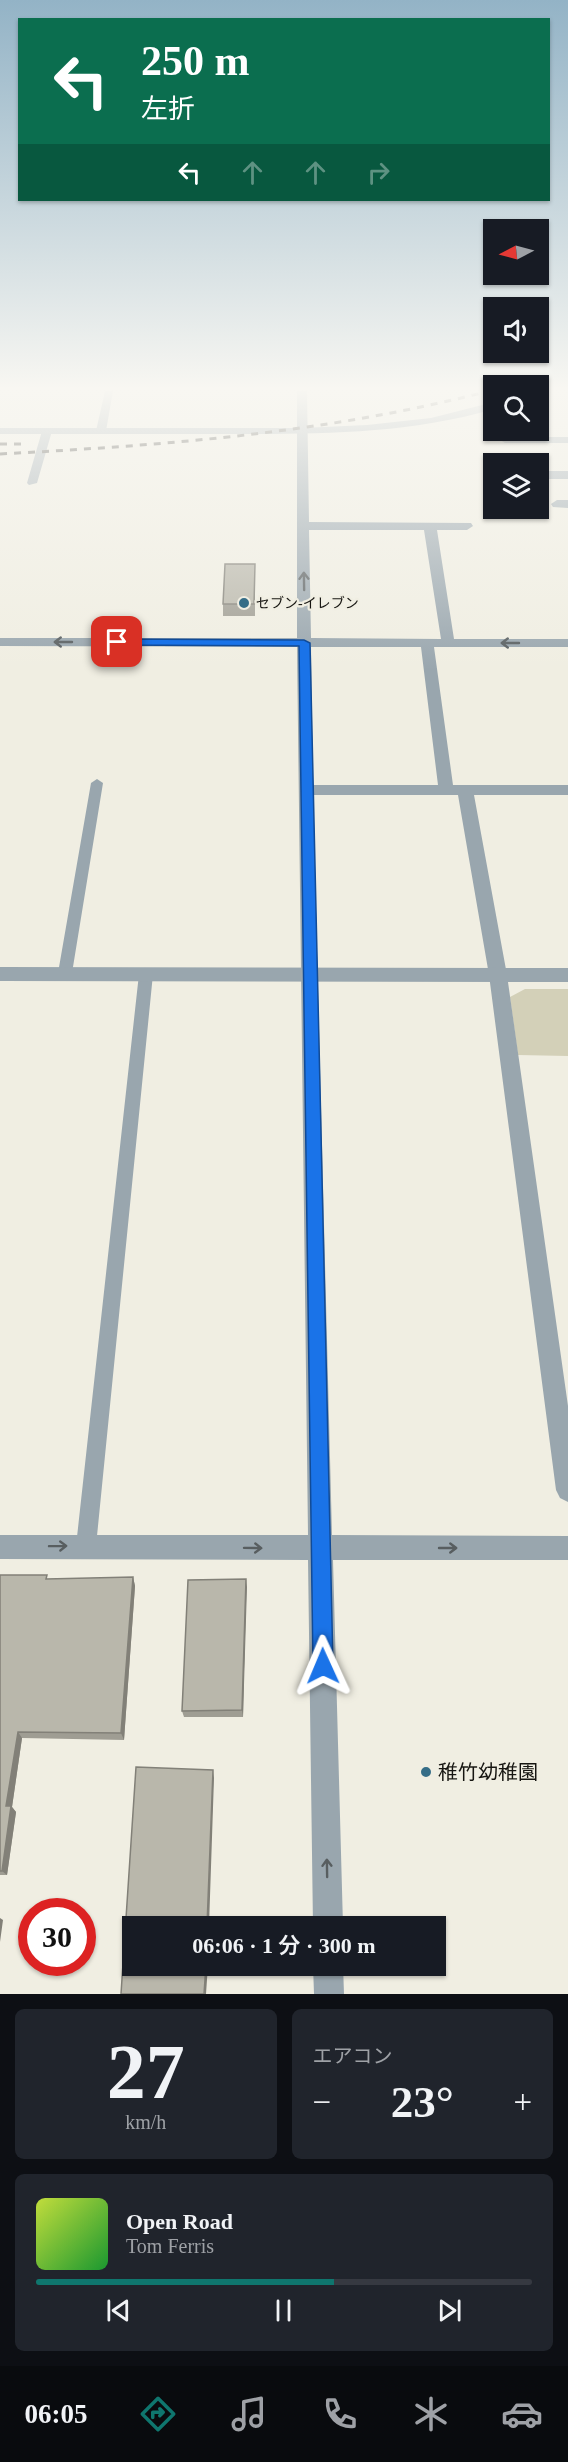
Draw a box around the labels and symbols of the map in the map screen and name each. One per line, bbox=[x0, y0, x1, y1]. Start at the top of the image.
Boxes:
north arrow bbox=[483, 219, 549, 285]
one-way arrow bbox=[298, 571, 309, 591]
place label: セブン-イレブン bbox=[256, 595, 359, 611]
marker: セブン-イレブン bbox=[237, 596, 251, 610]
pin bbox=[91, 616, 142, 667]
one-way arrow bbox=[53, 636, 73, 648]
one-way arrow bbox=[500, 637, 520, 649]
one-way arrow bbox=[48, 1540, 68, 1552]
one-way arrow bbox=[243, 1542, 263, 1554]
one-way arrow bbox=[438, 1542, 458, 1554]
position arrow bbox=[291, 1634, 355, 1698]
place label: 稚竹幼稚園 bbox=[438, 1761, 538, 1783]
marker: 稚竹幼稚園 bbox=[419, 1765, 433, 1779]
one-way arrow bbox=[321, 1858, 333, 1878]
speed limit sign: 30 bbox=[18, 1898, 96, 1976]

